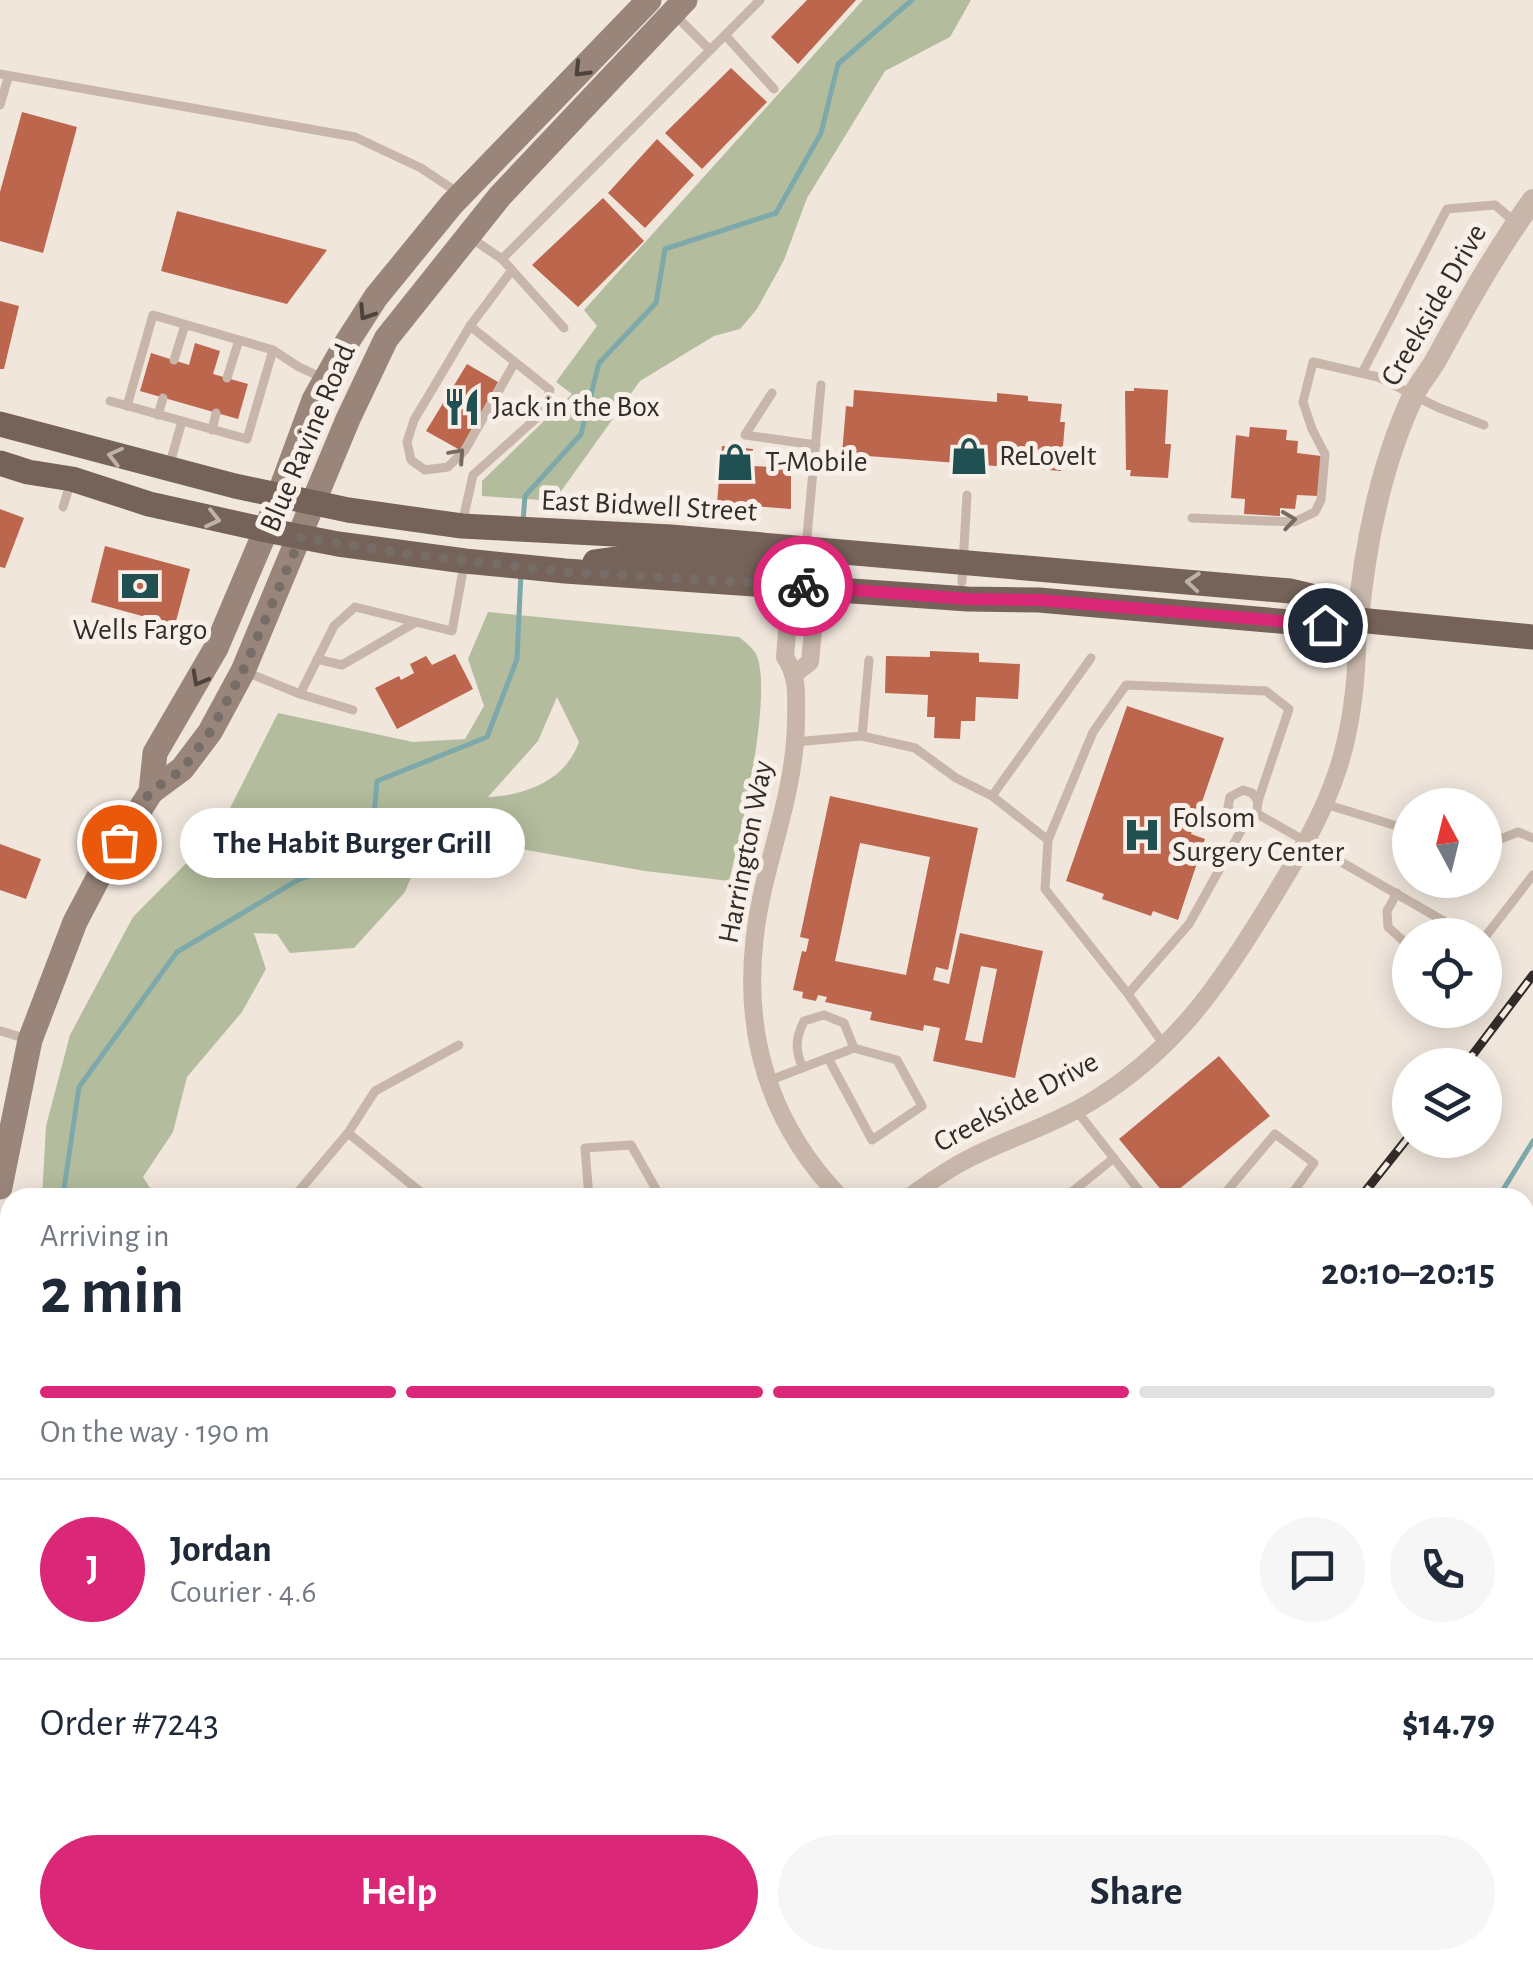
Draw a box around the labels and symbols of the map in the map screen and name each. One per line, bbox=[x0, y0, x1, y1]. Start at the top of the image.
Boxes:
one-way arrow bbox=[575, 58, 593, 77]
street label: Creekside Drive bbox=[1376, 219, 1492, 391]
one-way arrow bbox=[359, 302, 378, 320]
street label: Blue Ravine Road bbox=[255, 340, 361, 536]
restaurant icon: Jack in the Box bbox=[441, 386, 483, 428]
place label: Jack in the Box bbox=[492, 392, 659, 422]
shop icon: ReLoveIt bbox=[948, 435, 990, 477]
shop icon: T-Mobile bbox=[714, 441, 756, 483]
place label: ReLoveIt bbox=[999, 441, 1097, 471]
one-way arrow bbox=[107, 447, 124, 468]
place label: T-Mobile bbox=[765, 447, 868, 477]
one-way arrow bbox=[446, 448, 464, 467]
street label: East Bidwell Street bbox=[540, 485, 758, 527]
one-way arrow bbox=[204, 507, 221, 528]
one-way arrow bbox=[1281, 510, 1297, 531]
courier bbox=[753, 536, 853, 636]
bank icon: Wells Fargo bbox=[119, 565, 161, 607]
one-way arrow bbox=[1185, 572, 1201, 594]
pin bbox=[1283, 583, 1368, 668]
place label: Wells Fargo bbox=[73, 615, 207, 645]
one-way arrow bbox=[192, 668, 212, 686]
street label: Harrington Way bbox=[714, 758, 778, 946]
north arrow bbox=[1392, 788, 1502, 898]
pin bbox=[77, 800, 162, 885]
place label: Folsom Surgery Center bbox=[1172, 803, 1344, 867]
callout: The Habit Burger Grill bbox=[179, 807, 524, 877]
hospital icon: Folsom Surgery Center bbox=[1121, 814, 1163, 856]
street label: Creekside Drive bbox=[929, 1046, 1103, 1158]

